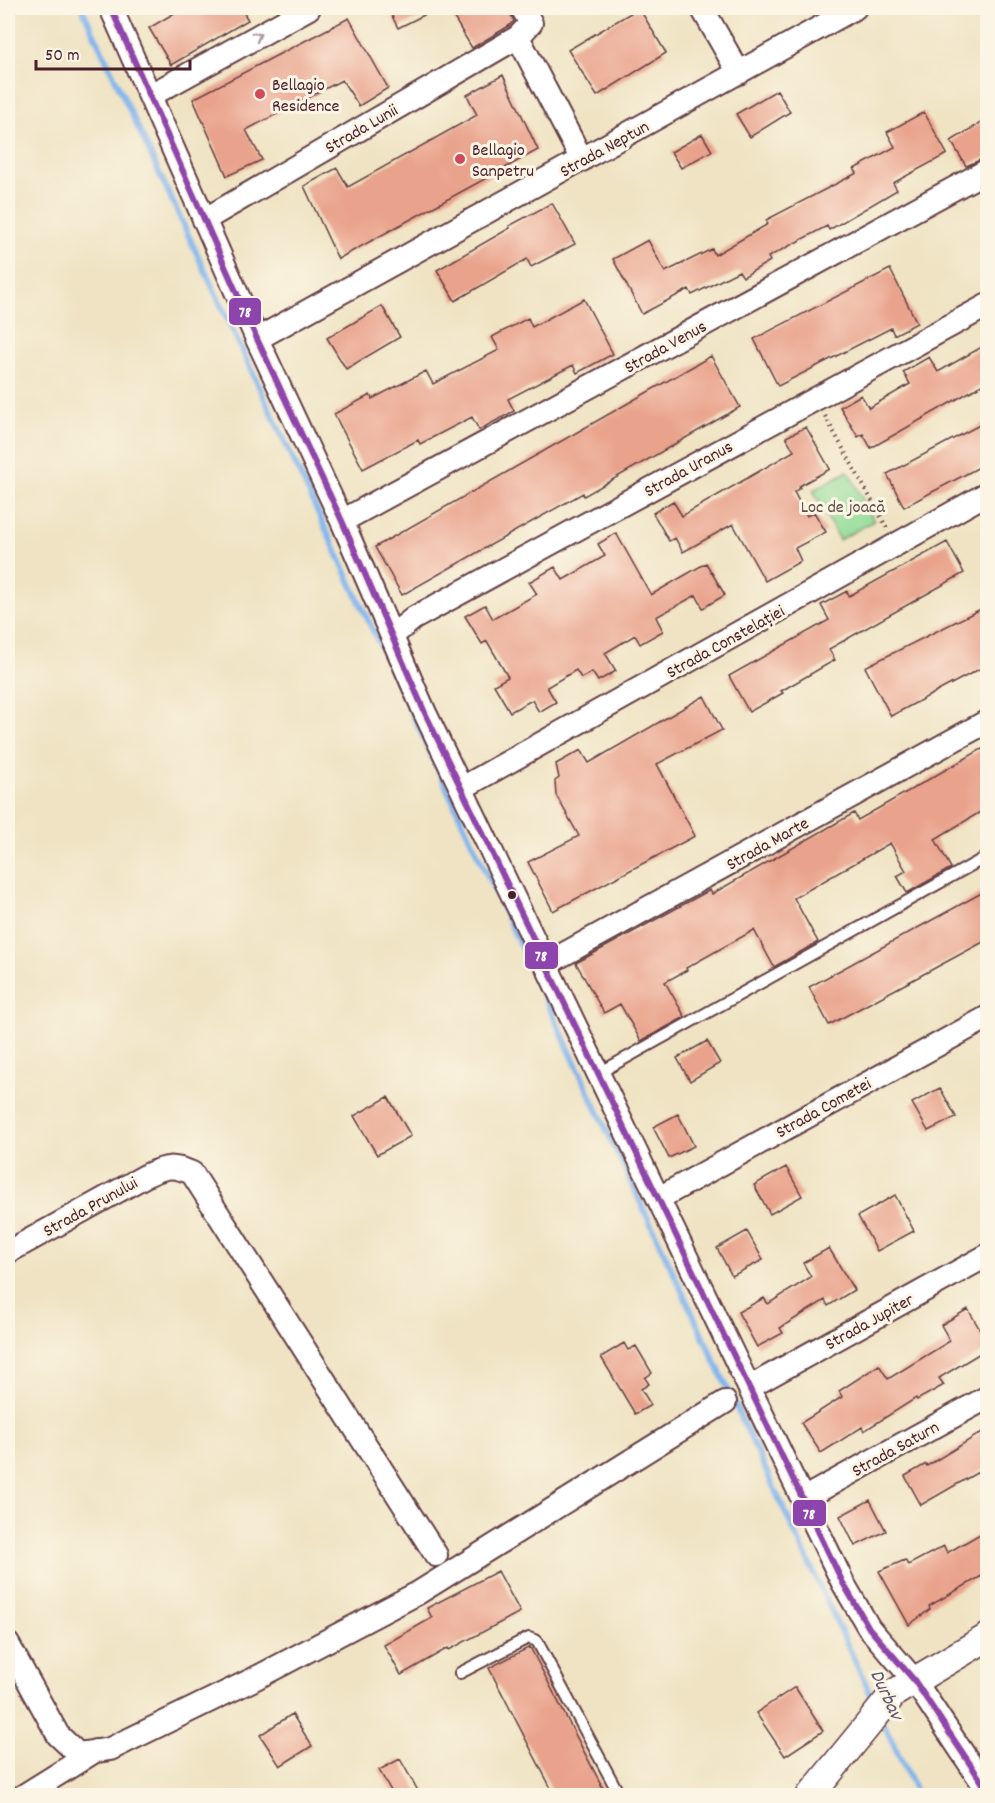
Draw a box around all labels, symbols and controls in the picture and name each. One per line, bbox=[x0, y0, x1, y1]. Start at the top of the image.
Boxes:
one-way arrow bbox=[251, 32, 261, 43]
scale bar bbox=[36, 33, 190, 71]
text: 50 m bbox=[45, 44, 80, 69]
place label: Bellagio Residence bbox=[272, 74, 339, 120]
marker: Bellagio Residence bbox=[253, 87, 267, 101]
street label: Strada Lunii bbox=[321, 99, 403, 161]
street label: Strada Neptun bbox=[556, 115, 654, 185]
place label: Bellagio Sanpetru bbox=[472, 139, 534, 185]
marker: Bellagio Sanpetru bbox=[453, 152, 467, 166]
line badge: 78 bbox=[228, 297, 262, 326]
text: 78 bbox=[239, 302, 252, 325]
street label: Strada Venus bbox=[620, 315, 712, 381]
street label: Strada Uranus bbox=[640, 435, 738, 505]
park label: Loc de joacă bbox=[801, 496, 885, 521]
street label: Strada Constelației bbox=[662, 600, 790, 686]
street label: Strada Marte bbox=[722, 812, 814, 878]
unlabelled marker bbox=[506, 889, 518, 901]
line badge: 78 bbox=[524, 941, 559, 970]
text: 78 bbox=[535, 946, 548, 969]
street label: Strada Cometei bbox=[772, 1073, 877, 1146]
street label: Strada Prunului bbox=[39, 1172, 143, 1245]
street label: Strada Jupiter bbox=[821, 1288, 919, 1358]
street label: Strada Saturn bbox=[848, 1416, 944, 1485]
line badge: 78 bbox=[792, 1499, 827, 1527]
text: 78 bbox=[803, 1504, 816, 1527]
water label: Durbav bbox=[861, 1665, 910, 1727]

